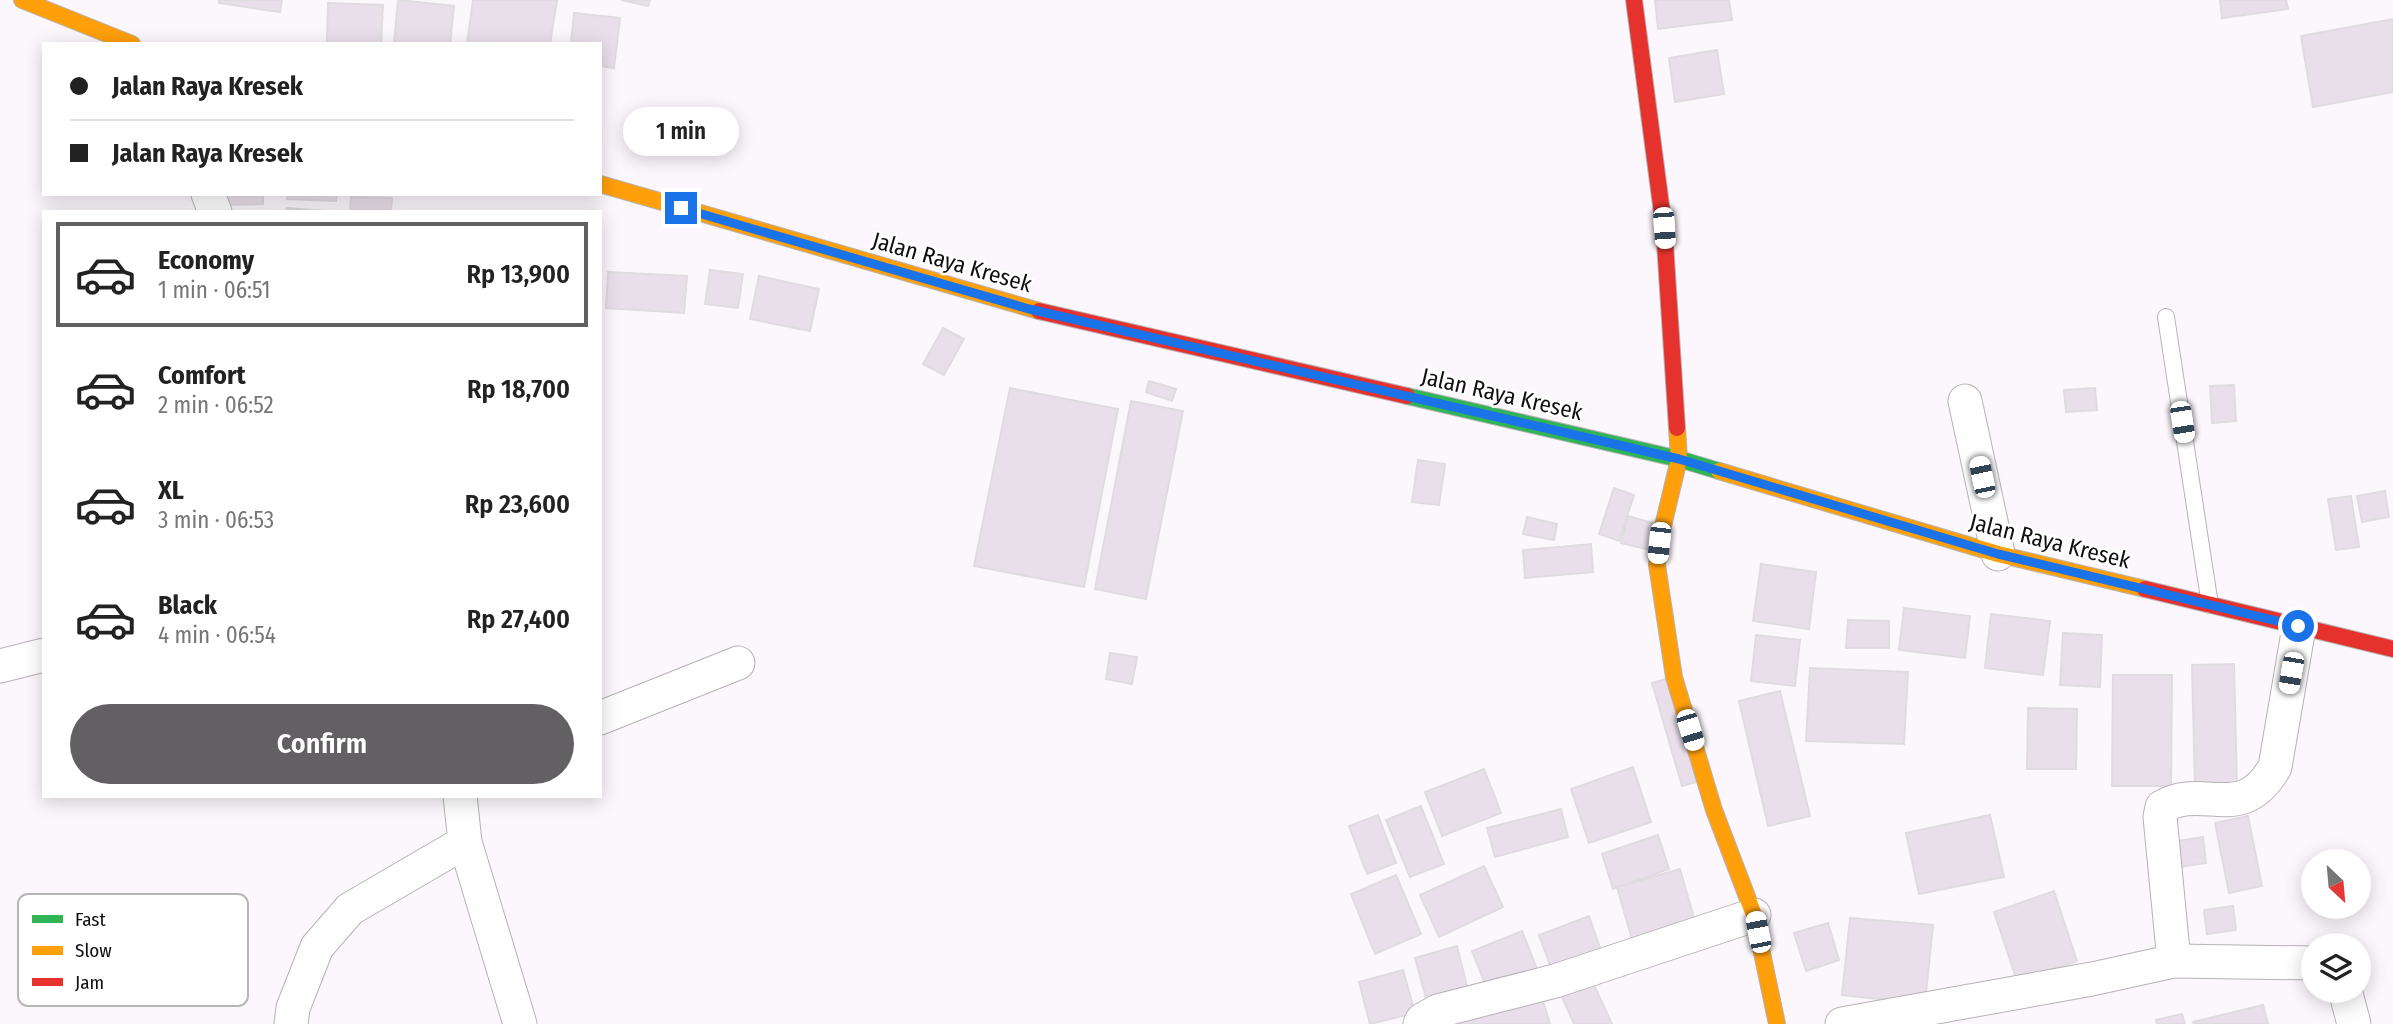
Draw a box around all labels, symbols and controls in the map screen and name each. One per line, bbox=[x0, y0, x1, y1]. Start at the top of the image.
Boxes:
text: Jalan Raya Kresek bbox=[112, 71, 303, 102]
callout: 1 min bbox=[623, 106, 739, 156]
text: 1 min bbox=[656, 117, 706, 145]
text: Jalan Raya Kresek bbox=[112, 138, 303, 169]
route end bbox=[665, 192, 697, 224]
car bbox=[1653, 206, 1676, 250]
street label: Jalan Raya Kresek bbox=[869, 226, 1035, 298]
icon: car bbox=[74, 243, 137, 306]
text: Economy bbox=[158, 245, 254, 276]
text: Rp 13,900 bbox=[466, 259, 570, 290]
text: 1 min · 06:51 bbox=[158, 276, 270, 304]
icon: car bbox=[74, 358, 137, 421]
text: Comfort bbox=[158, 360, 246, 391]
street label: Jalan Raya Kresek bbox=[1419, 362, 1586, 426]
text: Rp 18,700 bbox=[467, 374, 570, 405]
text: 2 min · 06:52 bbox=[158, 391, 274, 419]
car bbox=[2169, 400, 2196, 444]
car bbox=[1968, 454, 1997, 500]
icon: car bbox=[74, 473, 137, 536]
text: XL bbox=[158, 475, 184, 506]
text: Rp 23,600 bbox=[465, 489, 570, 520]
text: 3 min · 06:53 bbox=[158, 506, 274, 534]
street label: Jalan Raya Kresek bbox=[1967, 507, 2134, 575]
car bbox=[1647, 521, 1672, 565]
icon: car bbox=[74, 588, 137, 651]
text: Black bbox=[158, 590, 217, 621]
text: Rp 27,400 bbox=[467, 604, 570, 635]
route start bbox=[2282, 610, 2314, 642]
text: 4 min · 06:54 bbox=[158, 621, 276, 649]
car bbox=[2278, 650, 2305, 696]
button: Confirm bbox=[70, 704, 574, 784]
car bbox=[1674, 707, 1707, 753]
north arrow bbox=[2301, 849, 2371, 919]
map controls bbox=[2301, 849, 2371, 1003]
legend bbox=[18, 894, 248, 1006]
text: Fast bbox=[75, 908, 106, 931]
car bbox=[1744, 909, 1773, 955]
button: layers bbox=[2301, 933, 2371, 1003]
text: Slow bbox=[75, 939, 112, 962]
text: Jam bbox=[75, 971, 104, 994]

